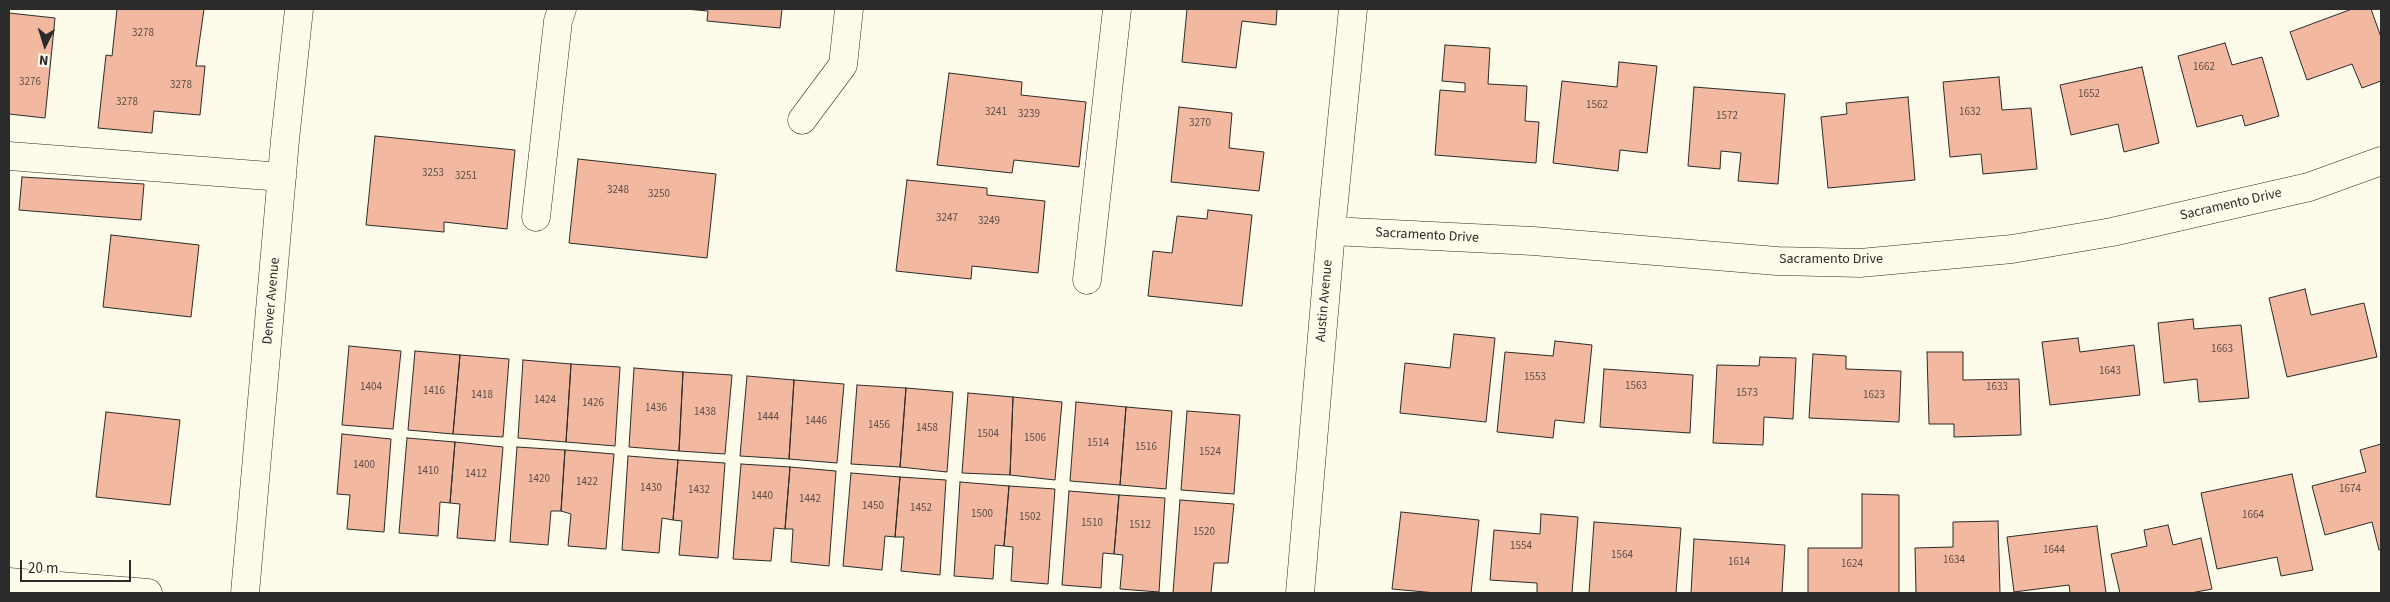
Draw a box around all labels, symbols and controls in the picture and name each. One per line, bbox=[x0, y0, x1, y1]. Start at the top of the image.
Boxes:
north arrow bbox=[20, 20, 70, 70]
house number: 3278 bbox=[132, 27, 154, 41]
text: N bbox=[38, 50, 49, 70]
house number: 1662 bbox=[2193, 61, 2215, 75]
house number: 3276 bbox=[19, 76, 41, 90]
house number: 3278 bbox=[170, 79, 192, 93]
house number: 1652 bbox=[2078, 88, 2100, 102]
house number: 3278 bbox=[116, 96, 138, 110]
house number: 1562 bbox=[1586, 99, 1608, 113]
house number: 3241 bbox=[985, 106, 1007, 120]
house number: 1632 bbox=[1959, 106, 1981, 120]
house number: 3239 bbox=[1018, 108, 1040, 122]
house number: 1572 bbox=[1716, 110, 1738, 124]
house number: 3270 bbox=[1189, 117, 1211, 131]
house number: 3253 bbox=[422, 167, 444, 181]
house number: 3251 bbox=[455, 170, 477, 184]
house number: 3248 bbox=[607, 184, 629, 198]
street label: Sacramento Drive bbox=[2178, 185, 2284, 225]
house number: 3250 bbox=[648, 188, 670, 202]
house number: 3247 bbox=[936, 212, 958, 226]
house number: 3249 bbox=[978, 215, 1000, 229]
street label: Sacramento Drive bbox=[1375, 225, 1479, 247]
street label: Sacramento Drive bbox=[1779, 252, 1883, 268]
street label: Denver Avenue bbox=[260, 257, 284, 345]
street label: Austin Avenue bbox=[1313, 259, 1337, 343]
house number: 1663 bbox=[2211, 343, 2233, 357]
house number: 1643 bbox=[2099, 365, 2121, 379]
house number: 1553 bbox=[1524, 371, 1546, 385]
house number: 1563 bbox=[1625, 380, 1647, 394]
house number: 1404 bbox=[360, 381, 382, 395]
house number: 1633 bbox=[1986, 381, 2008, 395]
house number: 1416 bbox=[423, 385, 445, 399]
house number: 1573 bbox=[1736, 387, 1758, 401]
house number: 1418 bbox=[471, 389, 493, 403]
house number: 1623 bbox=[1863, 389, 1885, 403]
house number: 1424 bbox=[534, 394, 556, 408]
house number: 1426 bbox=[582, 397, 604, 411]
house number: 1436 bbox=[645, 402, 667, 416]
house number: 1438 bbox=[694, 406, 716, 420]
house number: 1444 bbox=[757, 411, 779, 425]
house number: 1446 bbox=[805, 415, 827, 429]
house number: 1456 bbox=[868, 419, 890, 433]
house number: 1458 bbox=[916, 422, 938, 436]
house number: 1504 bbox=[977, 428, 999, 442]
house number: 1506 bbox=[1024, 432, 1046, 446]
house number: 1514 bbox=[1087, 437, 1109, 451]
house number: 1516 bbox=[1135, 441, 1157, 455]
house number: 1524 bbox=[1199, 446, 1221, 460]
house number: 1400 bbox=[353, 459, 375, 473]
house number: 1410 bbox=[417, 465, 439, 479]
house number: 1412 bbox=[465, 468, 487, 482]
house number: 1420 bbox=[528, 473, 550, 487]
house number: 1422 bbox=[576, 476, 598, 490]
house number: 1430 bbox=[640, 482, 662, 496]
house number: 1674 bbox=[2339, 483, 2361, 497]
house number: 1432 bbox=[688, 484, 710, 498]
house number: 1440 bbox=[751, 490, 773, 504]
house number: 1442 bbox=[799, 493, 821, 507]
house number: 1450 bbox=[862, 500, 884, 514]
house number: 1452 bbox=[910, 502, 932, 516]
house number: 1500 bbox=[971, 508, 993, 522]
house number: 1664 bbox=[2242, 509, 2264, 523]
house number: 1502 bbox=[1019, 511, 1041, 525]
house number: 1510 bbox=[1081, 517, 1103, 531]
house number: 1512 bbox=[1129, 519, 1151, 533]
house number: 1520 bbox=[1193, 526, 1215, 540]
house number: 1554 bbox=[1510, 540, 1532, 554]
house number: 1644 bbox=[2043, 544, 2065, 558]
house number: 1564 bbox=[1611, 549, 1633, 563]
scale bar bbox=[22, 550, 134, 582]
house number: 1634 bbox=[1943, 554, 1965, 568]
house number: 1614 bbox=[1728, 556, 1750, 570]
text: 20 m bbox=[28, 558, 58, 579]
house number: 1624 bbox=[1841, 558, 1863, 572]

